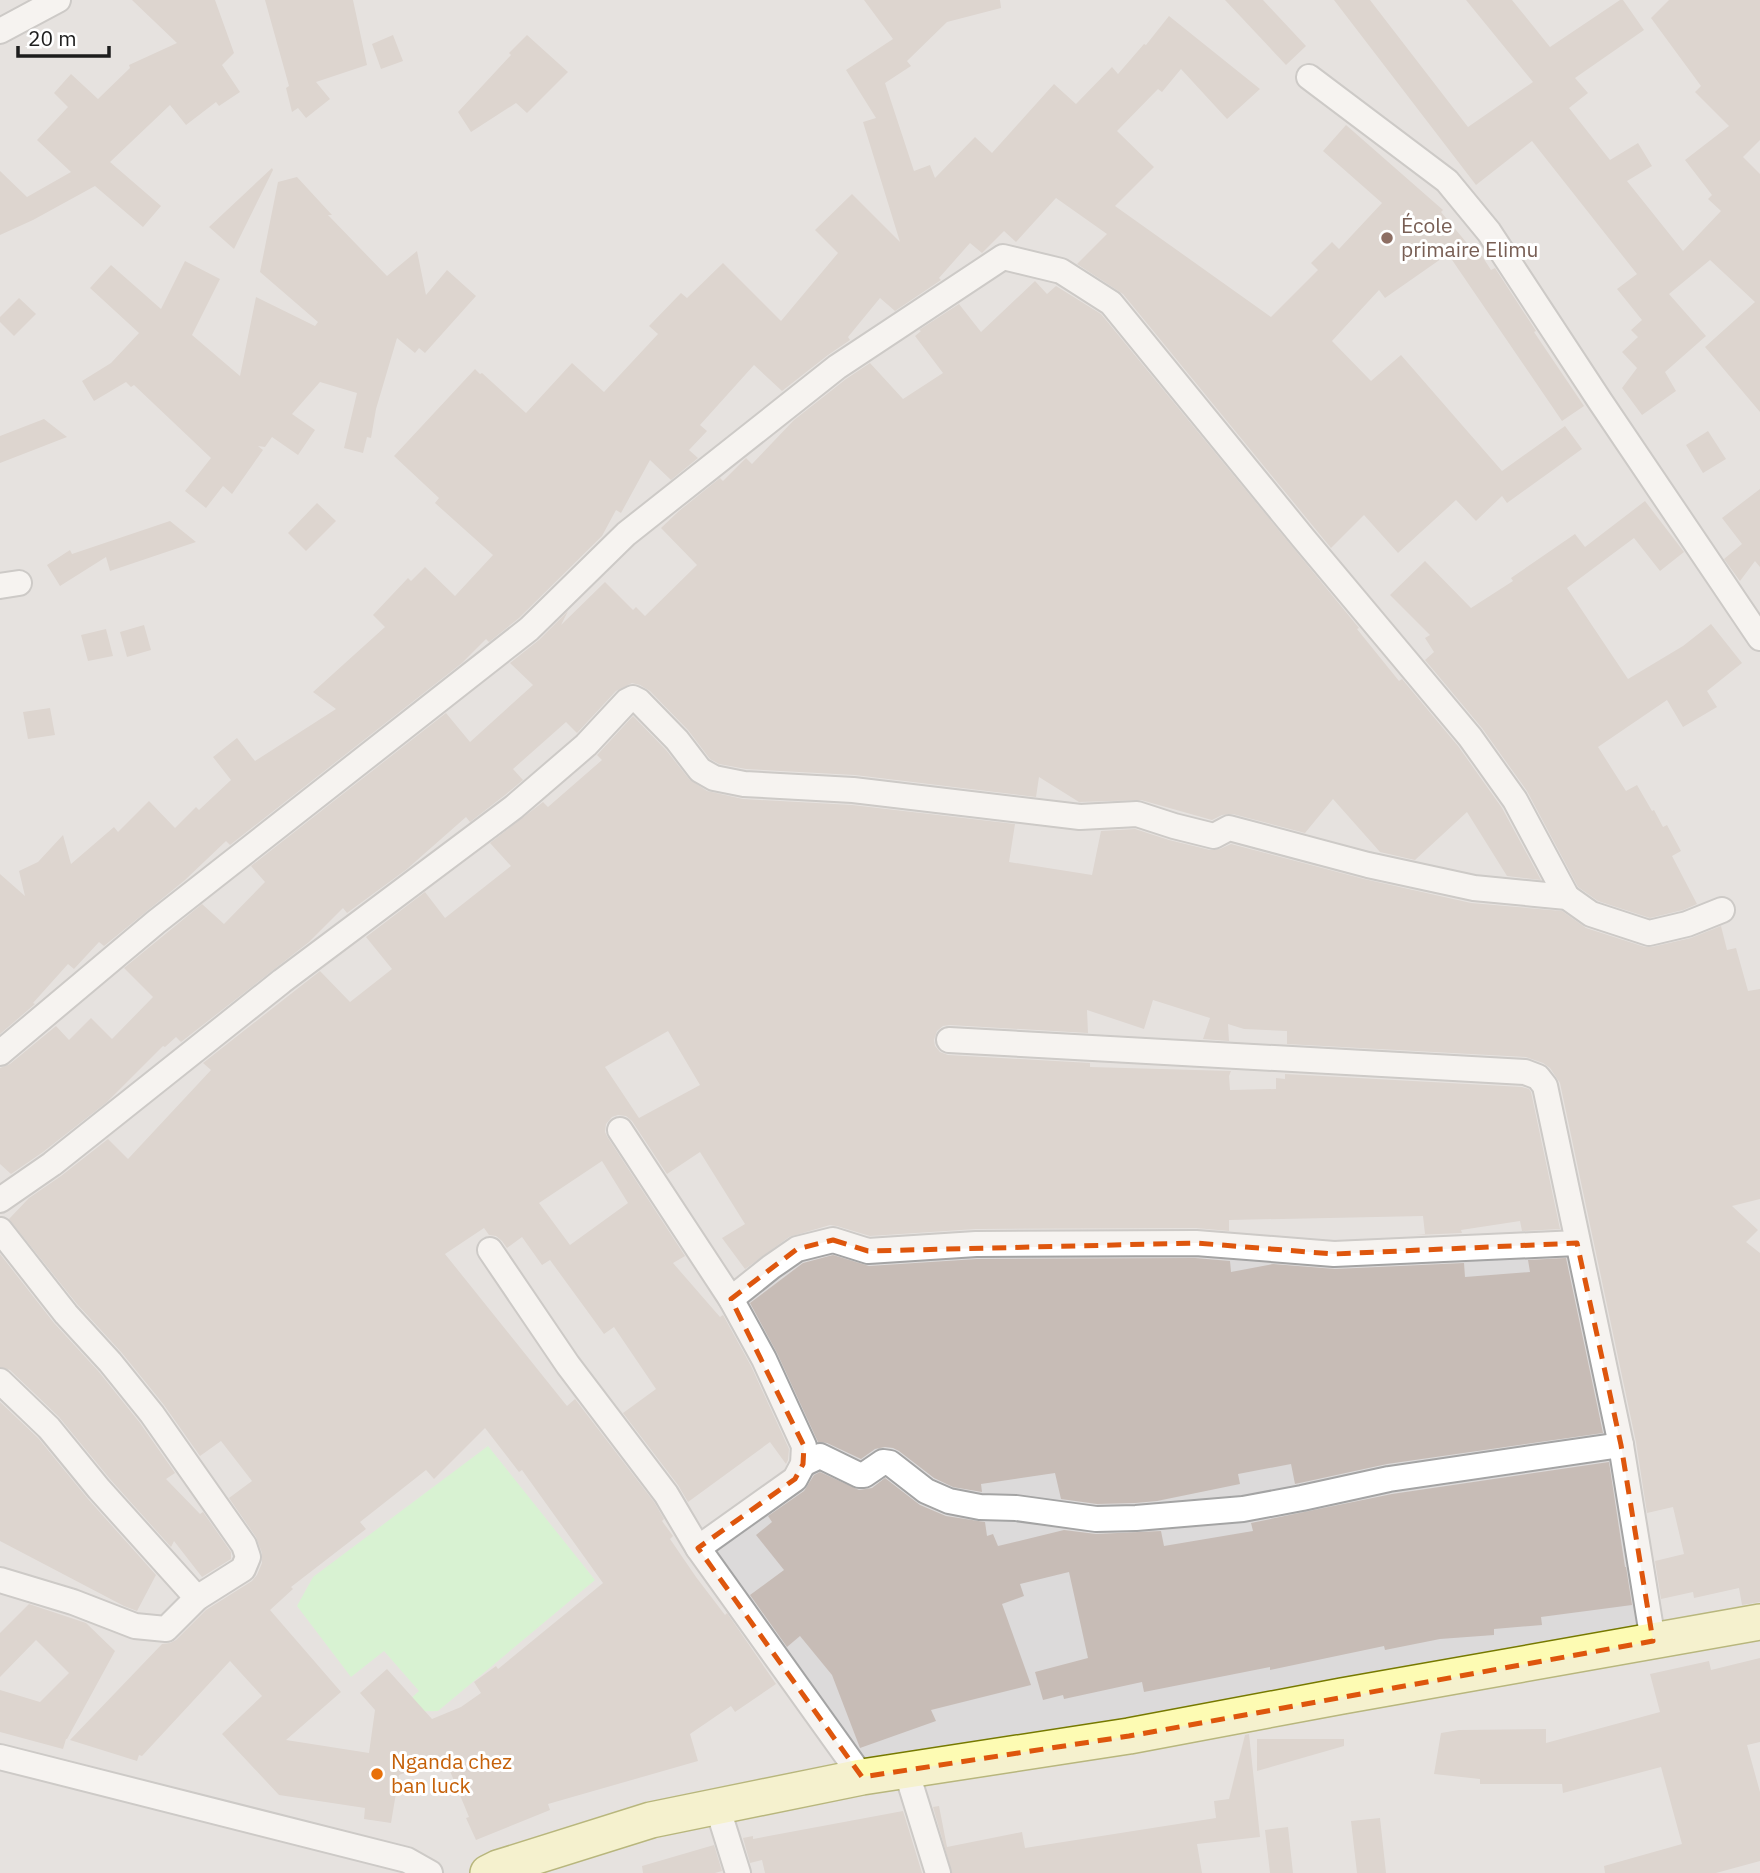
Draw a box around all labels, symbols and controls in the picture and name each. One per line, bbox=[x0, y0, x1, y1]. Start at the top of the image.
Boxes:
scale bar bbox=[18, 14, 108, 58]
text: 20 m bbox=[28, 24, 77, 52]
place label: École primaire Elimu bbox=[1401, 211, 1539, 263]
marker: École primaire Elimu bbox=[1379, 230, 1395, 246]
place label: Nganda chez ban luck bbox=[391, 1747, 512, 1799]
marker: Nganda chez ban luck bbox=[369, 1766, 385, 1782]

